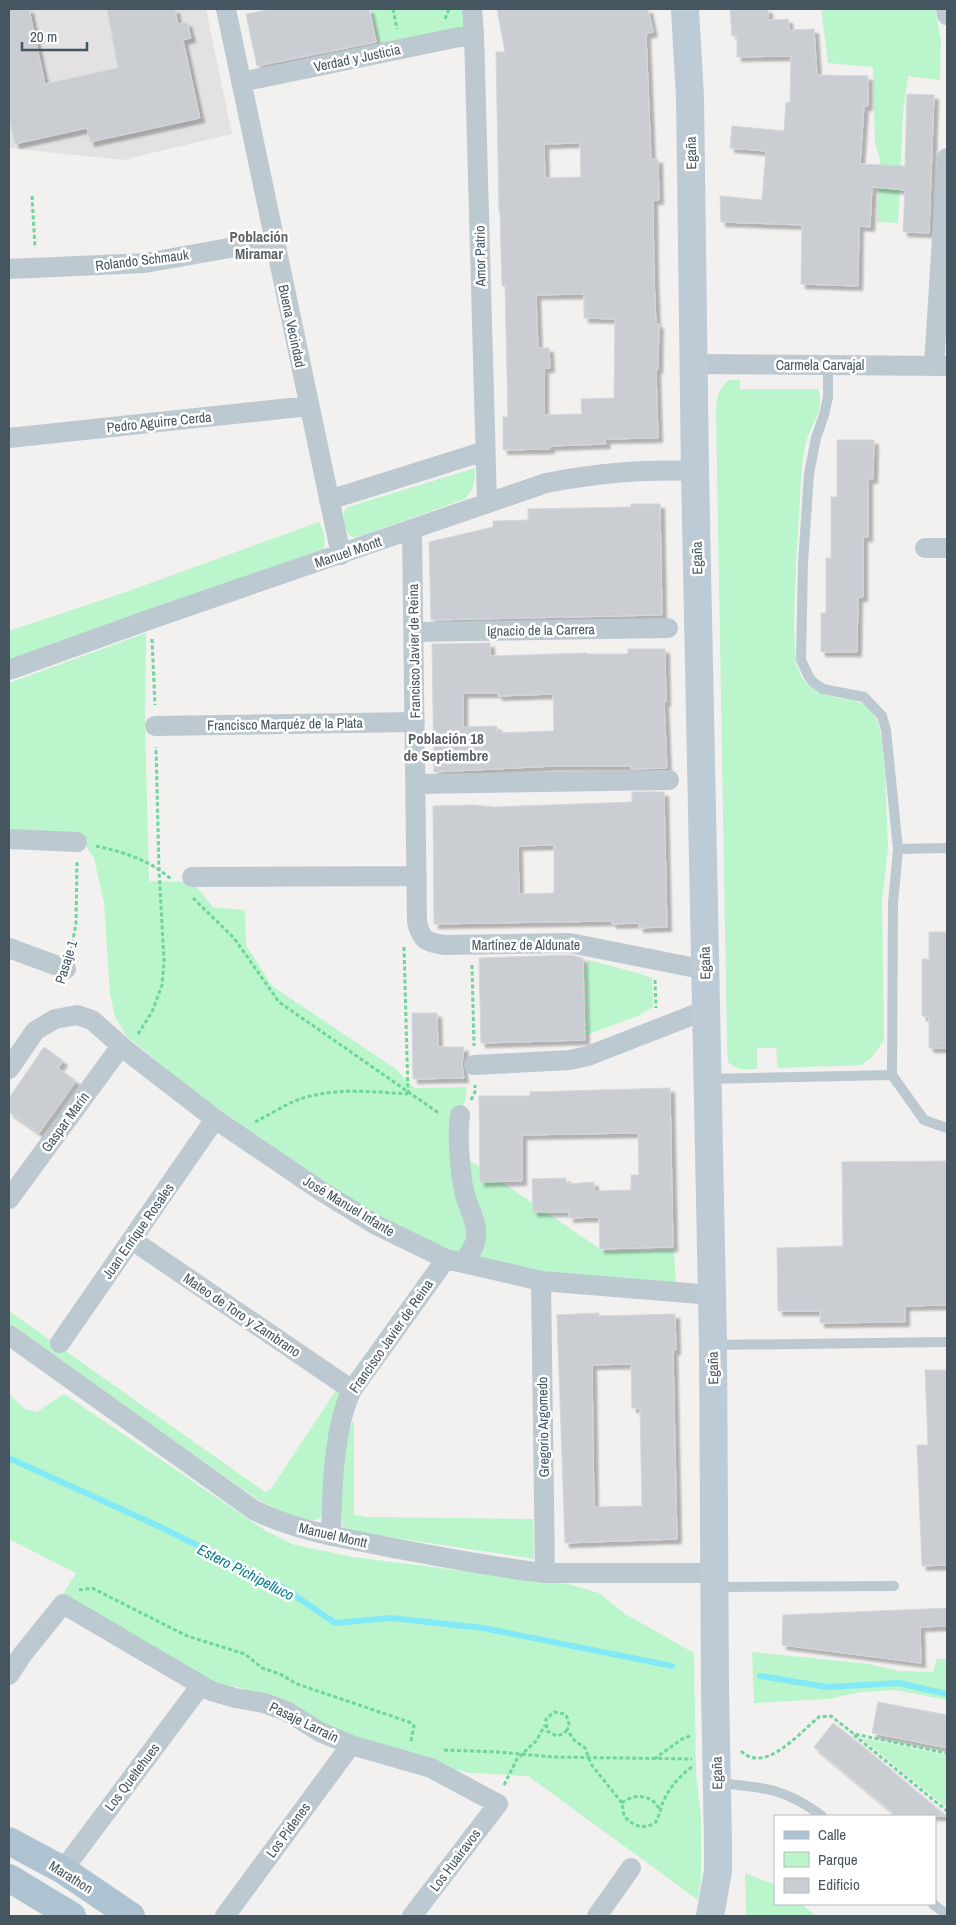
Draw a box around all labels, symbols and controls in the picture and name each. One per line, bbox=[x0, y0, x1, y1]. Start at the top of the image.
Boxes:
scale bar bbox=[22, 20, 88, 52]
text: 20 m bbox=[30, 26, 57, 47]
street label: Verdad y Justicia bbox=[312, 40, 403, 76]
street label: Egaña bbox=[682, 136, 700, 170]
street label: Amor Patrio bbox=[470, 225, 490, 288]
district label: Población Miramar bbox=[230, 226, 288, 264]
street label: Rolando Schmauk bbox=[94, 245, 190, 275]
street label: Buena Vecindad bbox=[274, 283, 310, 369]
street label: Carmela Carvajal bbox=[776, 356, 864, 374]
street label: Pedro Aguirre Cerda bbox=[106, 407, 213, 436]
street label: Manuel Montt bbox=[312, 532, 384, 572]
street label: Egaña bbox=[688, 541, 706, 575]
street label: Francisco Javier de Reina bbox=[404, 583, 424, 718]
street label: Ignacio de la Carrera bbox=[487, 620, 596, 640]
street label: Francisco Marquéz de la Plata bbox=[207, 714, 364, 734]
district label: Población 18 de Septiembre bbox=[404, 728, 489, 766]
street label: Martínez de Aldunate bbox=[472, 936, 580, 954]
street label: Pasaje 1 bbox=[51, 937, 81, 986]
street label: Egaña bbox=[696, 946, 714, 980]
street label: Gaspar Marín bbox=[37, 1088, 93, 1156]
street label: José Manuel Infante bbox=[300, 1172, 398, 1240]
street label: Juan Enrique Rosales bbox=[98, 1179, 178, 1282]
street label: Mateo de Toro y Zambrano bbox=[180, 1269, 304, 1361]
street label: Francisco Javier de Reina bbox=[345, 1275, 437, 1396]
street label: Egaña bbox=[704, 1351, 722, 1385]
street label: Gregorio Argomedo bbox=[533, 1376, 553, 1478]
street label: Manuel Montt bbox=[297, 1518, 369, 1552]
water label: Estero Pichipelluco bbox=[194, 1539, 298, 1605]
street label: Pasaje Larraín bbox=[266, 1698, 342, 1746]
street label: Los Queltehues bbox=[101, 1739, 164, 1815]
street label: Egaña bbox=[708, 1756, 726, 1790]
street label: Los Pidenes bbox=[262, 1799, 314, 1861]
legend bbox=[774, 1815, 936, 1905]
text: Calle bbox=[818, 1824, 846, 1845]
street label: Los Huairavos bbox=[426, 1825, 485, 1895]
text: Parque bbox=[818, 1849, 858, 1870]
street label: Marathon bbox=[46, 1857, 96, 1897]
text: Edificio bbox=[818, 1874, 860, 1895]

